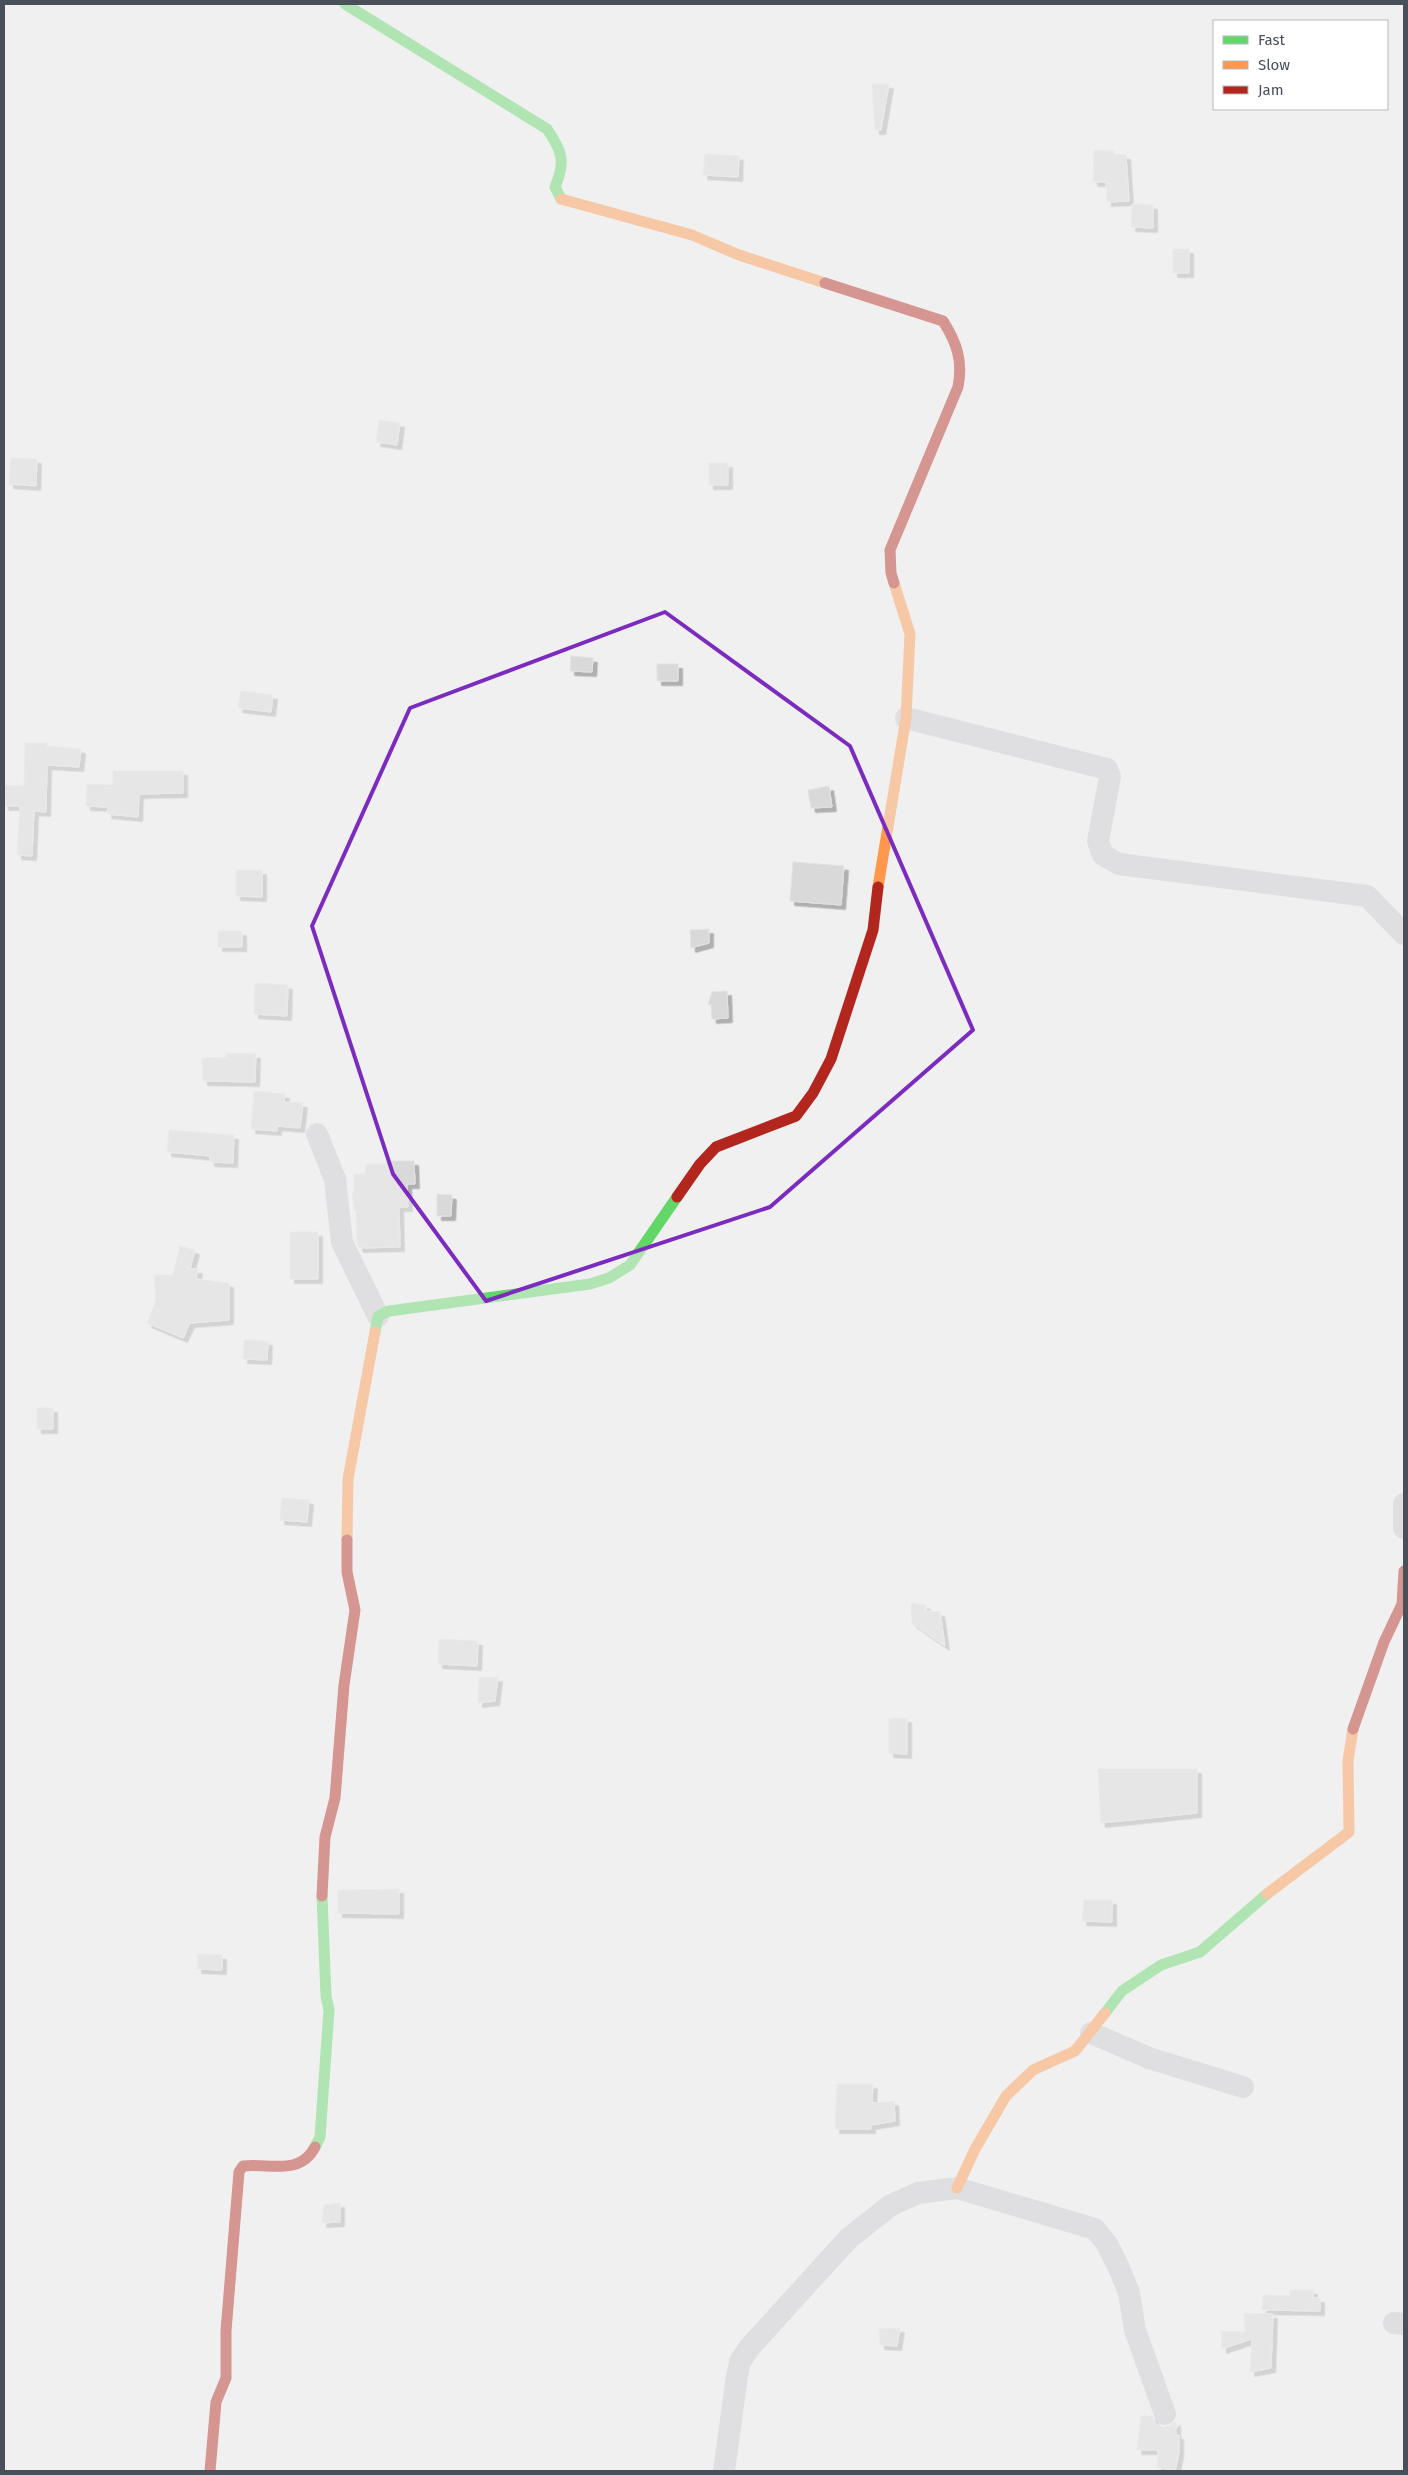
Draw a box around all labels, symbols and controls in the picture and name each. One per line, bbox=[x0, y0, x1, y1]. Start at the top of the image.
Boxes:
legend bbox=[1213, 20, 1388, 110]
text: Fast bbox=[1258, 31, 1285, 49]
text: Slow bbox=[1258, 56, 1290, 74]
text: Jam bbox=[1258, 81, 1284, 99]

